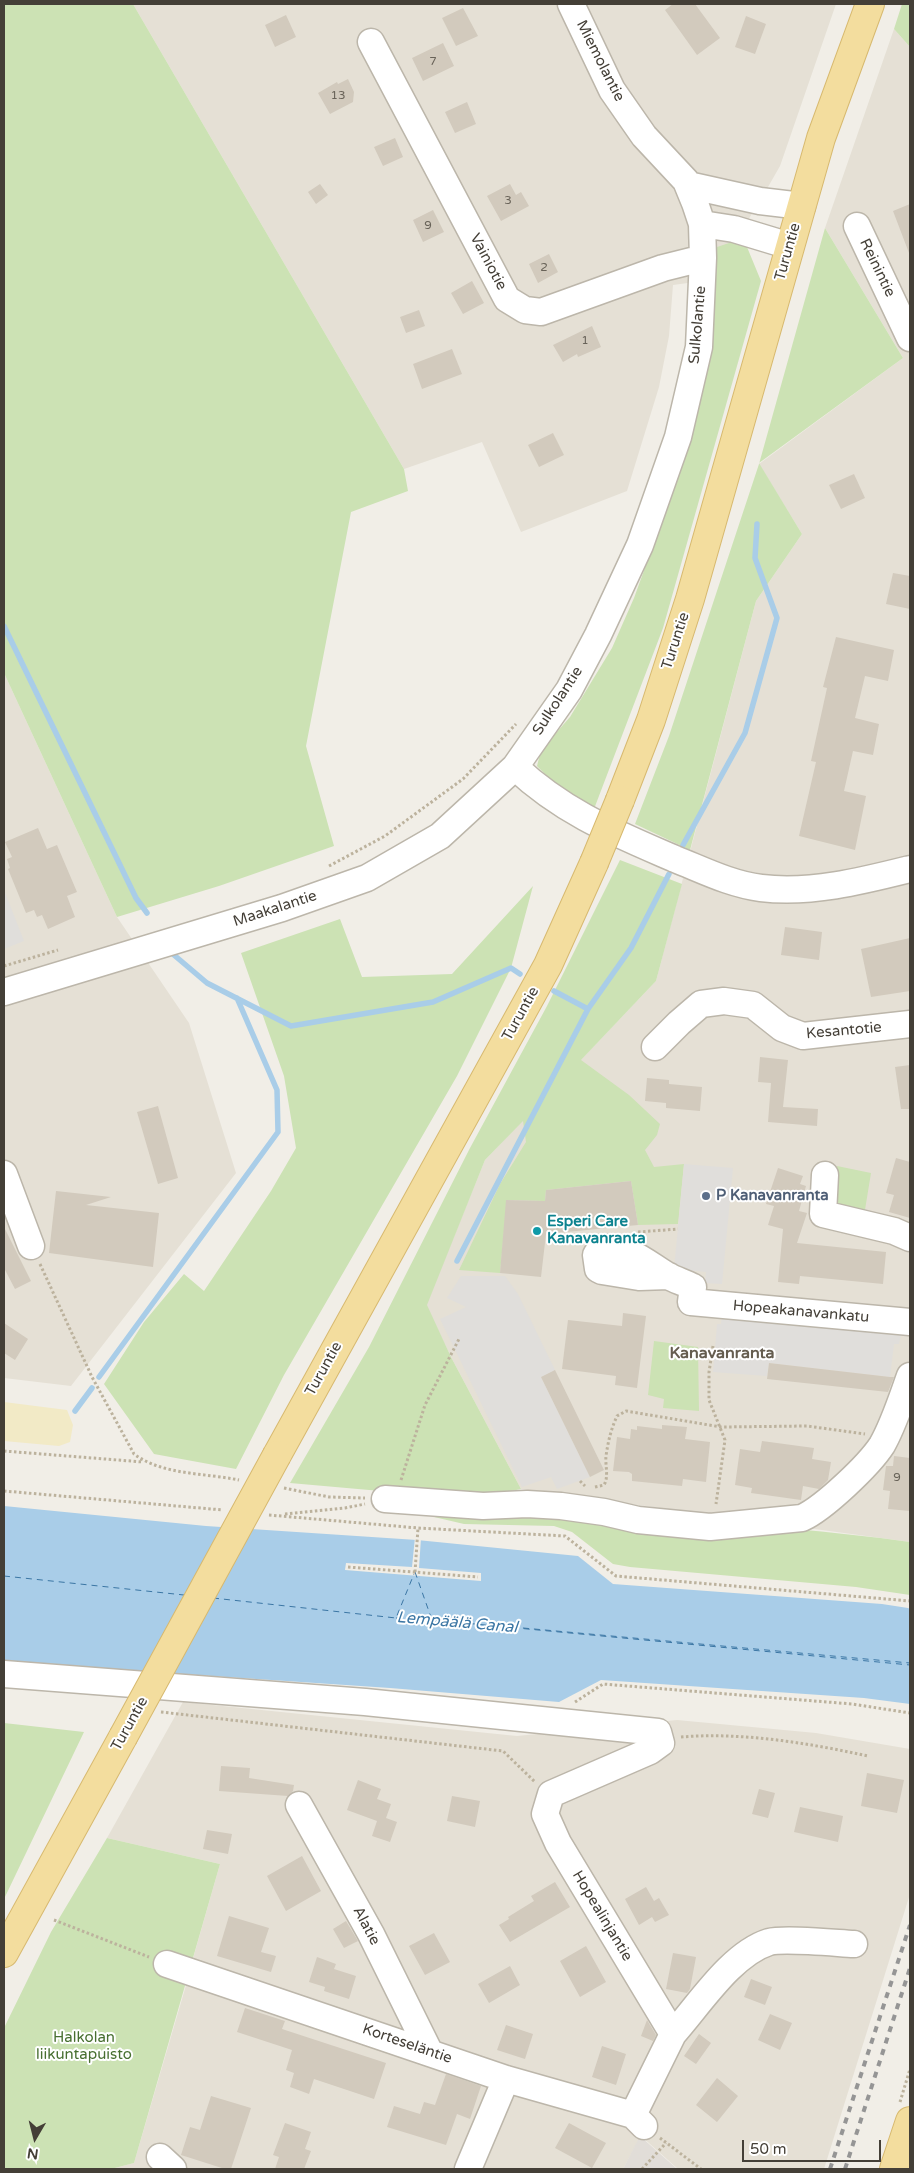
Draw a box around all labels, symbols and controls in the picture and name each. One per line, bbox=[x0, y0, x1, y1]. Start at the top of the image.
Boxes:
street label: Miemolantie bbox=[572, 17, 628, 105]
house number: 7 bbox=[429, 55, 437, 69]
house number: 13 bbox=[330, 89, 346, 103]
house number: 3 bbox=[504, 194, 512, 208]
house number: 9 bbox=[424, 219, 432, 233]
street label: Turuntie bbox=[771, 221, 805, 283]
street label: Vainiotie bbox=[466, 231, 510, 293]
street label: Reinintie bbox=[855, 236, 899, 300]
house number: 2 bbox=[540, 261, 548, 275]
street label: Sulkolantie bbox=[686, 285, 710, 365]
house number: 1 bbox=[581, 334, 589, 348]
street label: Turuntie bbox=[658, 610, 694, 672]
street label: Sulkolantie bbox=[529, 663, 587, 739]
street label: Maakalantie bbox=[231, 887, 319, 931]
street label: Turuntie bbox=[499, 984, 543, 1044]
street label: Kesantotie bbox=[805, 1019, 883, 1043]
place label: P Kanavanranta bbox=[716, 1187, 829, 1205]
marker: P Kanavanranta bbox=[700, 1190, 712, 1202]
place label: Esperi Care Kanavanranta bbox=[547, 1213, 646, 1248]
marker: Esperi Care Kanavanranta bbox=[531, 1225, 543, 1237]
street label: Hopeakanavankatu bbox=[732, 1297, 870, 1327]
street label: Turuntie bbox=[302, 1339, 346, 1399]
district label: Kanavanranta bbox=[669, 1344, 775, 1364]
house number: 9 bbox=[893, 1471, 901, 1485]
water label: Lempäälä Canal bbox=[396, 1608, 518, 1638]
street label: Turuntie bbox=[108, 1694, 152, 1754]
street label: Hopealinjantie bbox=[568, 1867, 636, 1965]
street label: Alatie bbox=[348, 1904, 384, 1948]
street label: Korteseläntie bbox=[360, 2020, 454, 2068]
park label: Halkolan liikuntapuisto bbox=[36, 2029, 132, 2064]
north arrow bbox=[10, 2113, 60, 2163]
scale bar bbox=[744, 2130, 883, 2162]
text: 50 m bbox=[750, 2140, 787, 2158]
text: N bbox=[26, 2144, 40, 2163]

